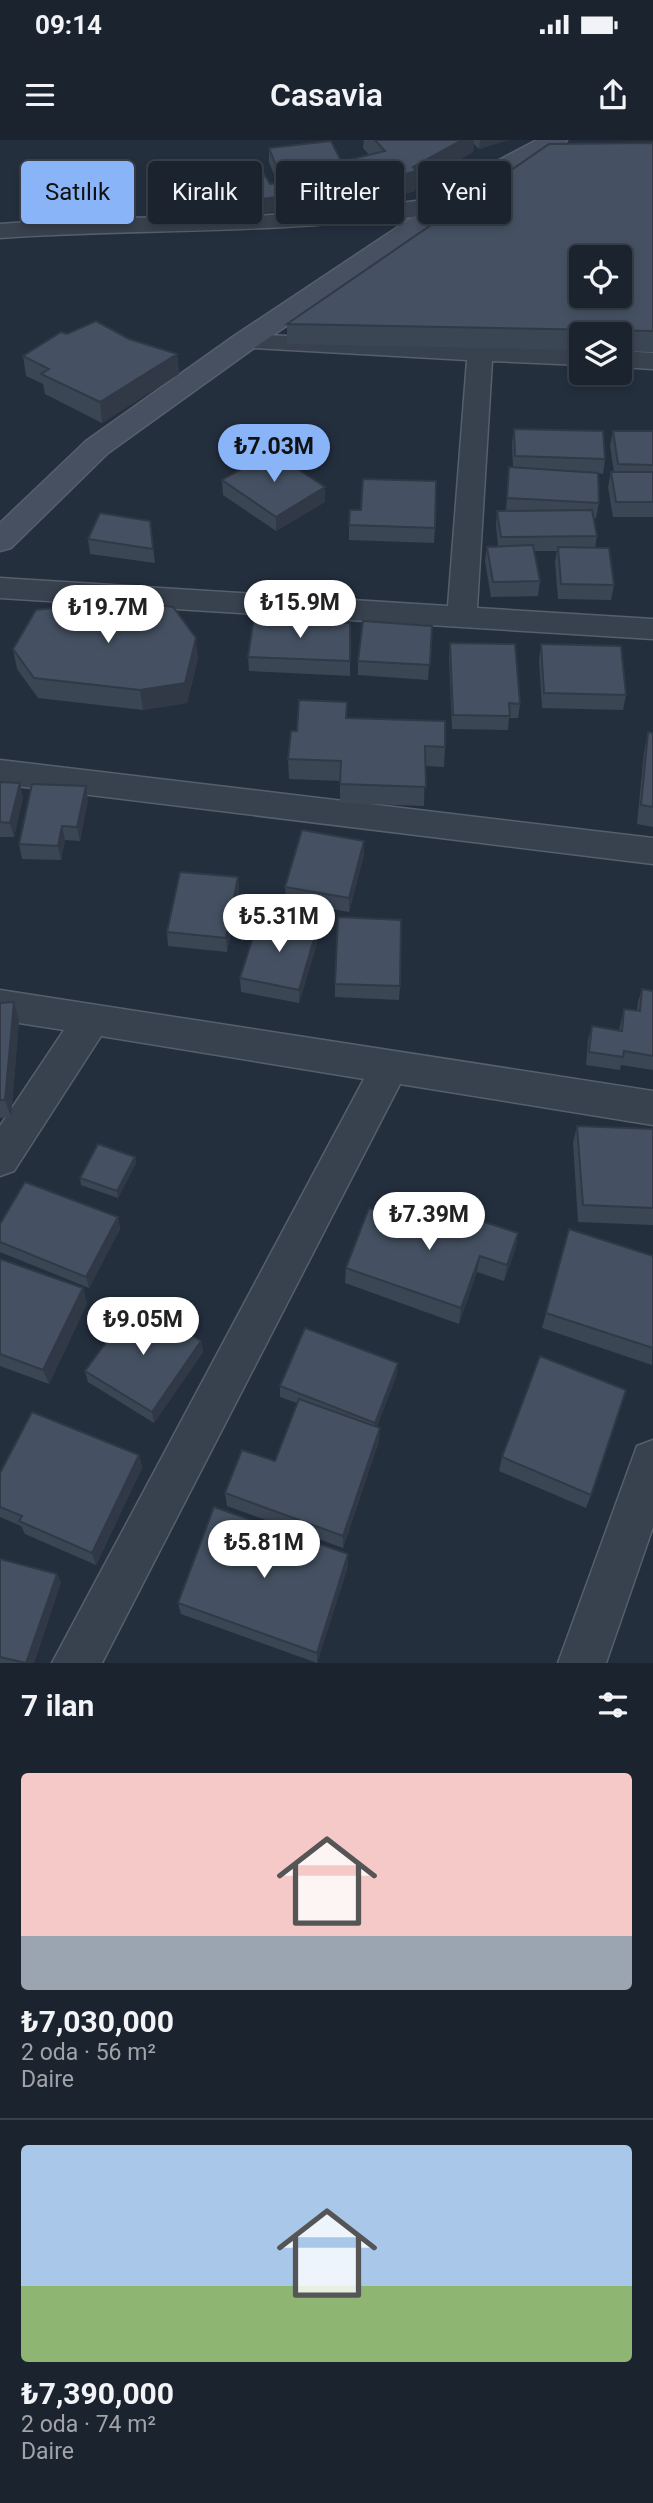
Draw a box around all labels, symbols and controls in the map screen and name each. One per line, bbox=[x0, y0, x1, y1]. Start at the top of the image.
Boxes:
text: 09:14 bbox=[35, 10, 102, 40]
icon: menu bbox=[21, 76, 59, 114]
text: Casavia bbox=[270, 76, 383, 114]
icon: share bbox=[594, 76, 632, 114]
chip: Satılık bbox=[21, 161, 134, 224]
chip: Kiralık bbox=[148, 161, 262, 224]
chip: Filtreler bbox=[276, 161, 404, 224]
chip: Yeni bbox=[418, 161, 511, 224]
map controls bbox=[569, 245, 632, 385]
button: locate bbox=[569, 245, 632, 308]
button: layers bbox=[569, 322, 632, 385]
pin: ₺7.03M bbox=[217, 424, 331, 484]
text: ₺7.03M bbox=[234, 433, 314, 460]
pin: ₺15.9M bbox=[243, 580, 357, 640]
pin: ₺19.7M bbox=[51, 586, 165, 645]
text: ₺15.9M bbox=[260, 589, 340, 616]
text: ₺19.7M bbox=[68, 594, 148, 621]
pin: ₺5.31M bbox=[222, 894, 336, 954]
text: ₺5.31M bbox=[239, 903, 319, 930]
pin: ₺7.39M bbox=[372, 1192, 486, 1252]
text: ₺7.39M bbox=[389, 1201, 469, 1228]
pin: ₺9.05M bbox=[86, 1298, 200, 1357]
text: ₺9.05M bbox=[103, 1306, 183, 1333]
pin: ₺5.81M bbox=[207, 1520, 321, 1580]
text: ₺5.81M bbox=[224, 1529, 304, 1556]
icon: filters bbox=[594, 1686, 632, 1724]
text: 7 ilan bbox=[21, 1688, 94, 1723]
icon: home bbox=[264, 1818, 390, 1944]
text: ₺7,030,000 bbox=[21, 2004, 174, 2039]
text: 2 oda · 56 m² bbox=[21, 2039, 156, 2066]
text: Daire bbox=[21, 2066, 74, 2093]
icon: home bbox=[264, 2190, 390, 2316]
text: ₺7,390,000 bbox=[21, 2376, 174, 2411]
text: 2 oda · 74 m² bbox=[21, 2411, 156, 2438]
text: Daire bbox=[21, 2438, 74, 2465]

